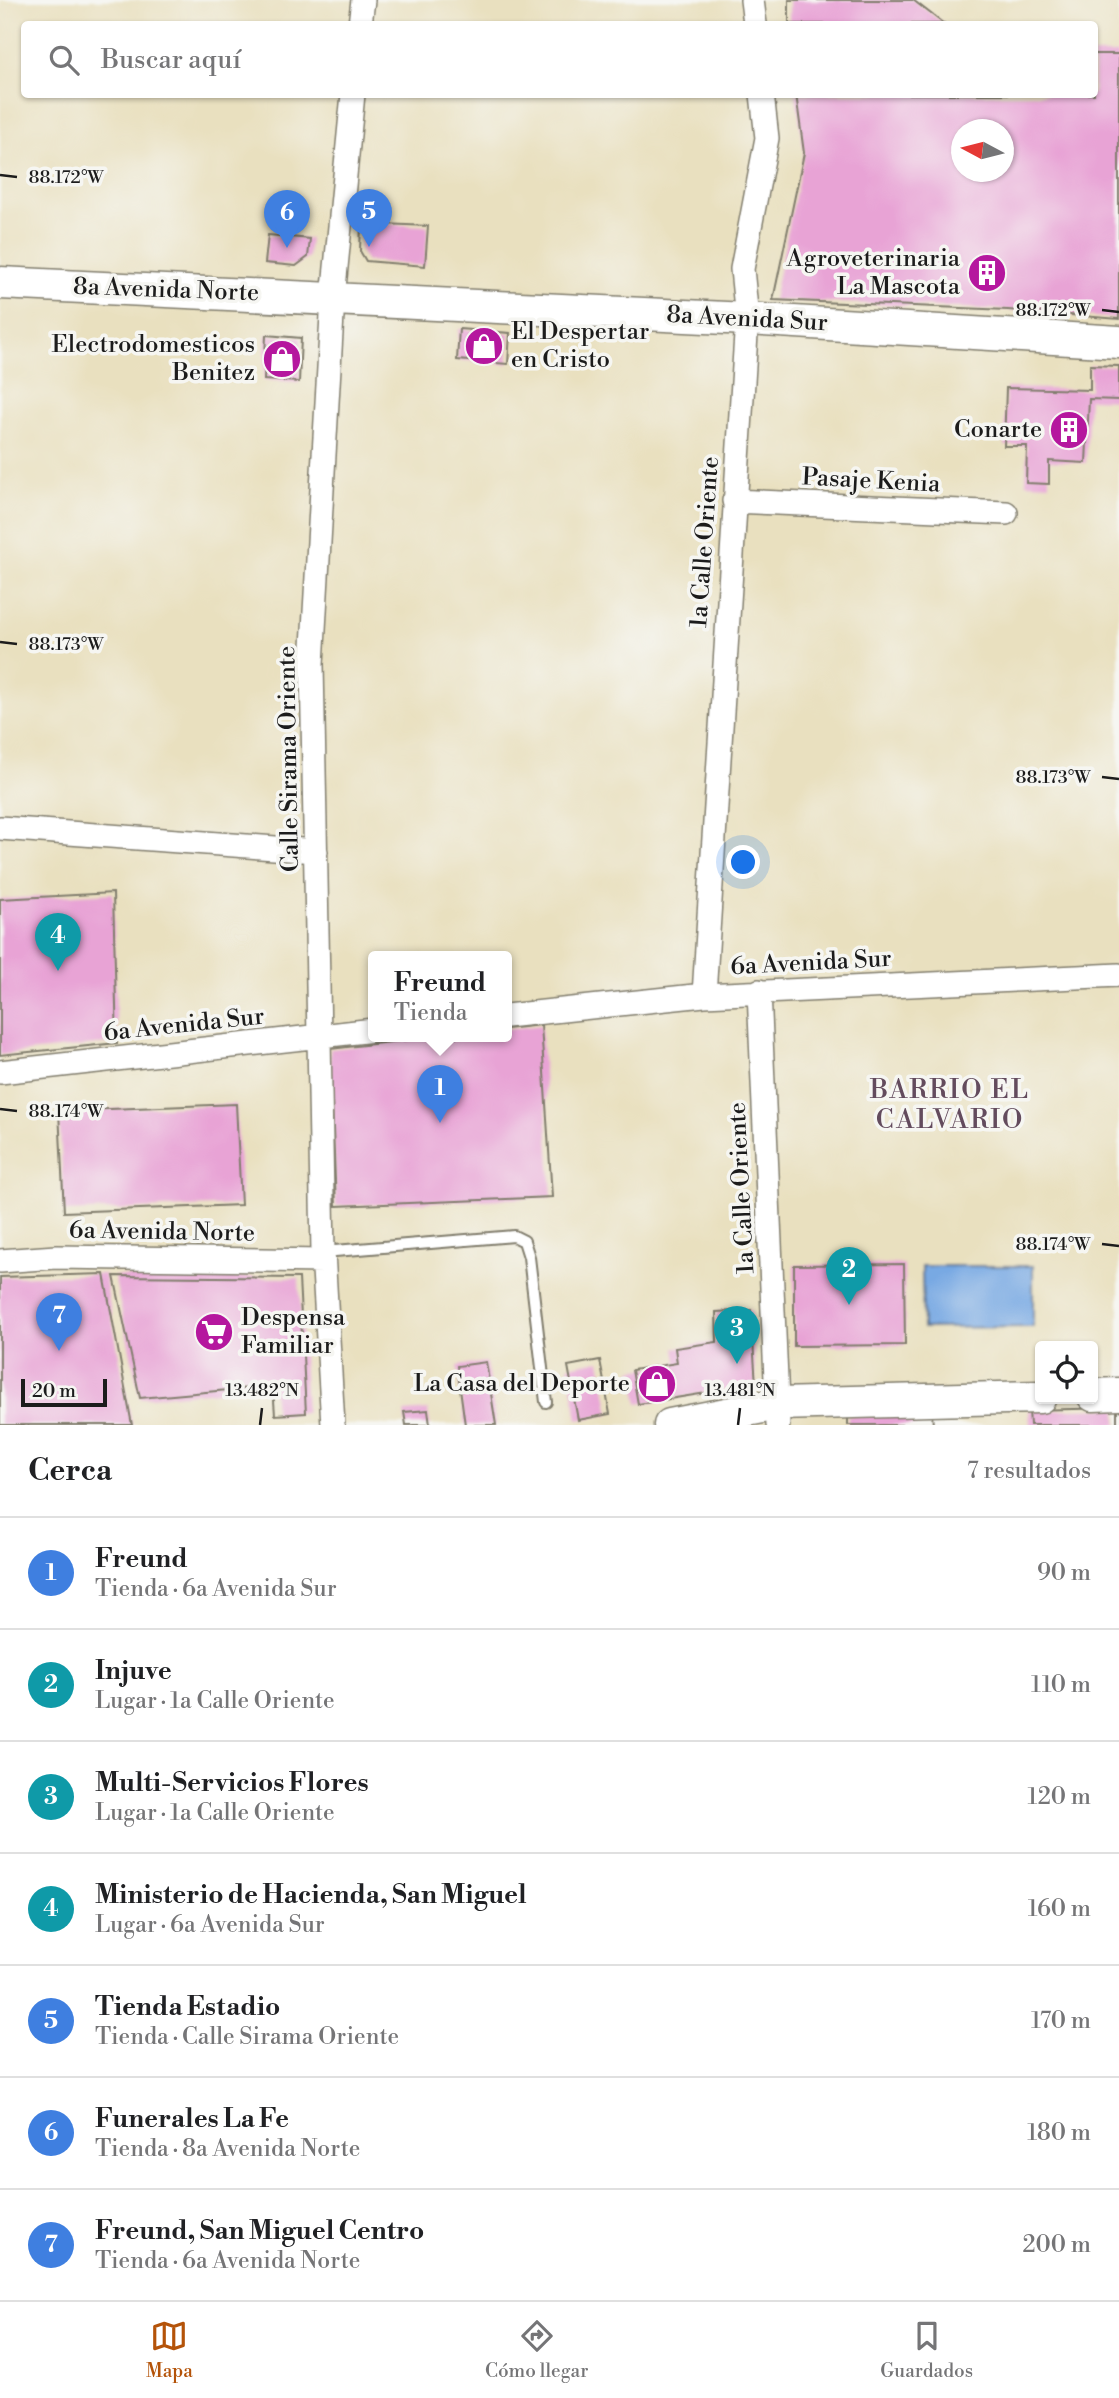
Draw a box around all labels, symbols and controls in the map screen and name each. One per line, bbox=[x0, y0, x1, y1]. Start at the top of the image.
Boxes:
search box bbox=[21, 21, 1098, 98]
icon: search bbox=[45, 41, 83, 79]
text: Buscar aquí bbox=[101, 44, 241, 76]
north arrow bbox=[951, 119, 1014, 182]
text: 88.172°W bbox=[28, 166, 104, 189]
pin: 5 bbox=[346, 189, 392, 247]
pin: 6 bbox=[264, 190, 310, 248]
place label: Agroveterinaria La Mascota bbox=[786, 244, 961, 302]
building icon: Agroveterinaria La Mascota bbox=[966, 252, 1008, 294]
street label: 8a Avenida Norte bbox=[72, 272, 260, 308]
text: 88.172°W bbox=[1015, 299, 1091, 322]
street label: 8a Avenida Sur bbox=[666, 300, 828, 338]
place label: El Despertar en Cristo bbox=[511, 317, 649, 375]
shop icon: El Despertar en Cristo bbox=[463, 325, 505, 367]
place label: Electrodomesticos Benitez bbox=[52, 330, 255, 388]
shop icon: Electrodomesticos Benitez bbox=[261, 338, 303, 380]
building icon: Conarte bbox=[1048, 409, 1090, 451]
place label: Conarte bbox=[954, 415, 1042, 445]
street label: 1a Calle Oriente bbox=[684, 455, 726, 629]
street label: Pasaje Kenia bbox=[801, 462, 942, 500]
text: 88.173°W bbox=[29, 633, 104, 656]
street label: Calle Sirama Oriente bbox=[272, 645, 306, 873]
text: 88.173°W bbox=[1016, 766, 1091, 789]
your location bbox=[726, 845, 760, 879]
pin: 4 bbox=[35, 913, 81, 971]
street label: 6a Avenida Sur bbox=[730, 944, 892, 982]
popup bbox=[368, 951, 512, 1042]
text: Freund bbox=[394, 967, 486, 999]
text: Tienda bbox=[394, 999, 467, 1027]
street label: 6a Avenida Sur bbox=[102, 1002, 266, 1048]
pin: 1 bbox=[417, 1065, 463, 1123]
district label: BARRIO EL CALVARIO bbox=[869, 1074, 1030, 1136]
text: 88.174°W bbox=[29, 1100, 104, 1123]
street label: 1a Calle Oriente bbox=[723, 1101, 761, 1275]
street label: 6a Avenida Norte bbox=[69, 1215, 255, 1249]
text: 88.174°W bbox=[1016, 1233, 1091, 1256]
pin: 2 bbox=[826, 1247, 872, 1305]
pin: 7 bbox=[36, 1293, 82, 1351]
place label: Despensa Familiar bbox=[241, 1303, 346, 1361]
pin: 3 bbox=[714, 1306, 760, 1364]
supermarket icon: Despensa Familiar bbox=[193, 1311, 235, 1353]
map controls bbox=[1035, 1341, 1098, 1404]
button: locate bbox=[1035, 1341, 1098, 1404]
shop icon: La Casa del Deporte bbox=[636, 1363, 678, 1405]
place label: La Casa del Deporte bbox=[413, 1369, 630, 1399]
scale bar bbox=[21, 1376, 107, 1408]
text: 20 m bbox=[32, 1379, 76, 1403]
text: 13.482°N bbox=[225, 1379, 299, 1402]
text: 13.481°N bbox=[705, 1379, 776, 1402]
text: Cerca bbox=[28, 1452, 112, 1490]
text: 7 resultados bbox=[967, 1457, 1091, 1485]
text: Freund bbox=[95, 1543, 188, 1575]
text: 1 bbox=[45, 1559, 57, 1587]
text: 90 m bbox=[1037, 1559, 1091, 1587]
text: Tienda · 6a Avenida Sur bbox=[95, 1575, 337, 1603]
text: Injuve bbox=[95, 1655, 172, 1687]
text: 2 bbox=[44, 1671, 58, 1699]
text: 110 m bbox=[1031, 1671, 1091, 1699]
text: Lugar · 1a Calle Oriente bbox=[95, 1687, 335, 1715]
text: Multi-Servicios Flores bbox=[95, 1767, 369, 1799]
text: 3 bbox=[44, 1783, 58, 1811]
text: 120 m bbox=[1027, 1783, 1091, 1811]
text: Lugar · 1a Calle Oriente bbox=[95, 1799, 335, 1827]
text: Ministerio de Hacienda, San Miguel bbox=[95, 1879, 527, 1911]
text: 4 bbox=[43, 1895, 59, 1923]
text: 160 m bbox=[1028, 1895, 1091, 1923]
text: Lugar · 6a Avenida Sur bbox=[95, 1911, 325, 1939]
text: Tienda Estadio bbox=[95, 1991, 280, 2023]
text: 5 bbox=[44, 2007, 58, 2035]
text: 170 m bbox=[1031, 2007, 1091, 2035]
text: Tienda · Calle Sirama Oriente bbox=[95, 2023, 399, 2051]
text: Funerales La Fe bbox=[95, 2103, 289, 2135]
text: 6 bbox=[44, 2119, 58, 2147]
text: 180 m bbox=[1027, 2119, 1091, 2147]
text: Tienda · 8a Avenida Norte bbox=[95, 2135, 360, 2163]
text: Freund, San Miguel Centro bbox=[95, 2215, 424, 2247]
text: 7 bbox=[44, 2231, 58, 2259]
text: 200 m bbox=[1023, 2231, 1091, 2259]
text: Tienda · 6a Avenida Norte bbox=[95, 2247, 360, 2275]
tab: Mapa bbox=[146, 2317, 193, 2383]
tab: Cómo llegar bbox=[485, 2317, 588, 2383]
tab: Guardados bbox=[880, 2317, 973, 2383]

